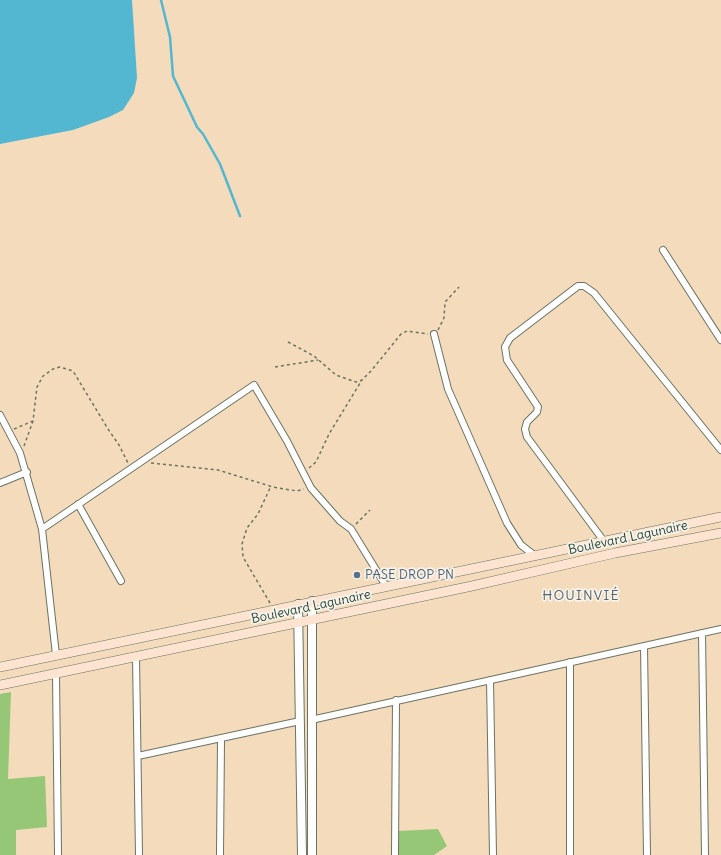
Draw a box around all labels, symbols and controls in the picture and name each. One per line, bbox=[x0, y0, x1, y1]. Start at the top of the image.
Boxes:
street label: Boulevard Lagunaire bbox=[567, 518, 689, 558]
place label: PASE DROP PN bbox=[365, 567, 454, 583]
marker: PASE DROP PN bbox=[352, 570, 362, 580]
street label: Boulevard Lagunaire bbox=[250, 587, 372, 627]
district label: HOUINVIÉ bbox=[542, 588, 620, 604]

